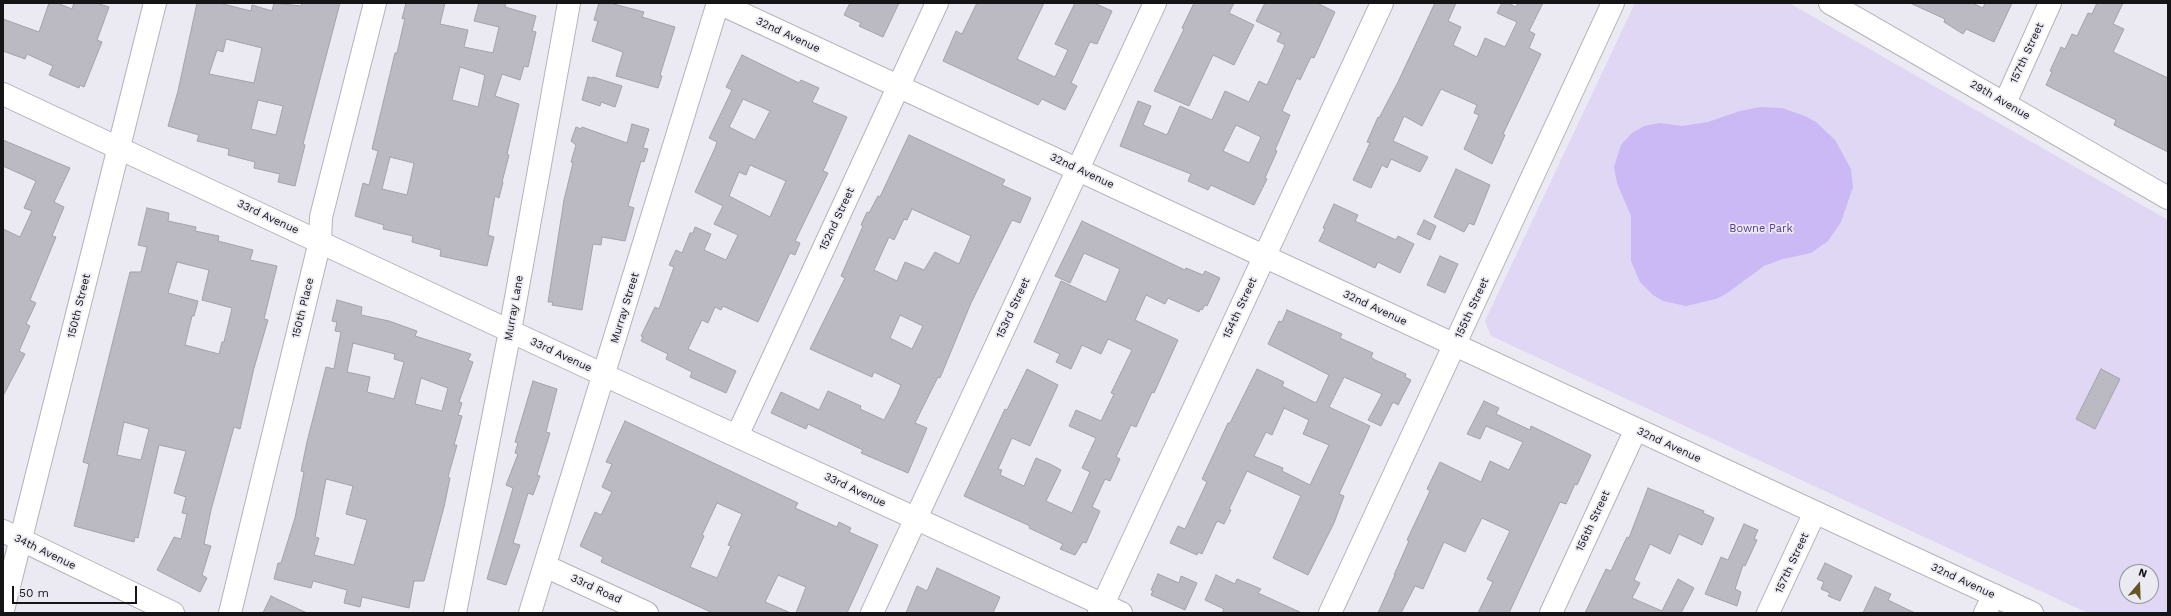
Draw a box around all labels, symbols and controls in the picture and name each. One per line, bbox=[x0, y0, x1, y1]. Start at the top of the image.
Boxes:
street label: 32nd Avenue bbox=[754, 14, 822, 56]
street label: 157th Street bbox=[2007, 21, 2047, 85]
street label: 29th Avenue bbox=[1968, 77, 2032, 123]
street label: 32nd Avenue bbox=[1048, 150, 1116, 192]
street label: 152nd Street bbox=[817, 186, 857, 252]
street label: 33rd Avenue bbox=[235, 197, 301, 237]
park label: Bowne Park bbox=[1729, 222, 1793, 236]
street label: Murray Street bbox=[608, 271, 642, 345]
street label: 150th Street bbox=[65, 272, 93, 340]
street label: Murray Lane bbox=[502, 274, 526, 342]
street label: 154th Street bbox=[1220, 275, 1260, 341]
street label: 153rd Street bbox=[993, 276, 1033, 340]
street label: 155th Street bbox=[1452, 276, 1492, 340]
street label: 150th Place bbox=[289, 277, 317, 339]
street label: 32nd Avenue bbox=[1341, 287, 1409, 329]
street label: 33rd Avenue bbox=[528, 335, 594, 375]
street label: 32nd Avenue bbox=[1635, 424, 1703, 466]
street label: 33rd Avenue bbox=[822, 470, 888, 510]
street label: 156th Street bbox=[1573, 488, 1613, 554]
street label: 34th Avenue bbox=[12, 531, 78, 573]
street label: 157th Street bbox=[1772, 531, 1812, 595]
street label: 32nd Avenue bbox=[1929, 560, 1997, 602]
north arrow bbox=[2119, 564, 2159, 604]
text: N bbox=[2137, 566, 2149, 581]
street label: 33rd Road bbox=[568, 571, 624, 607]
scale bar bbox=[14, 578, 139, 604]
text: 50 m bbox=[19, 586, 49, 600]

